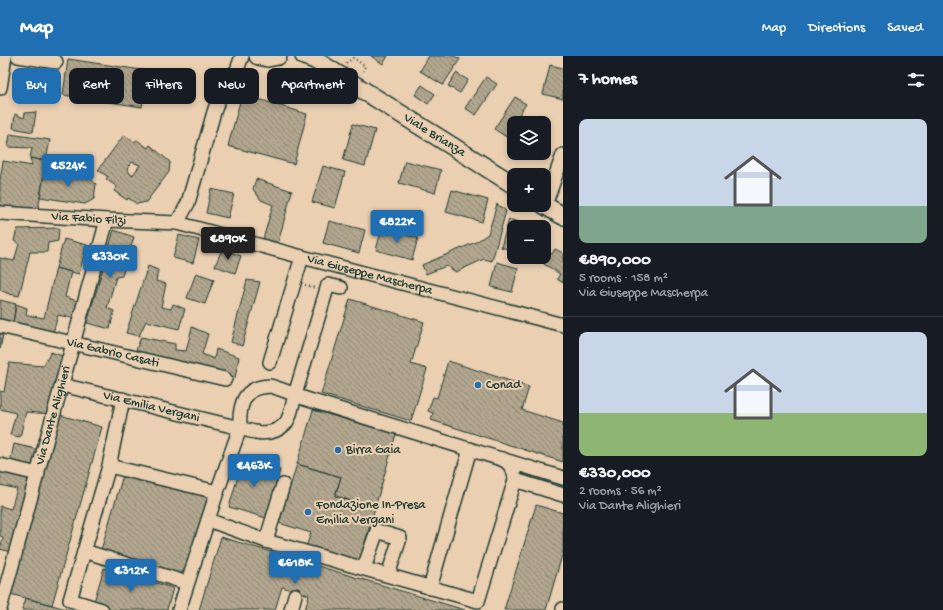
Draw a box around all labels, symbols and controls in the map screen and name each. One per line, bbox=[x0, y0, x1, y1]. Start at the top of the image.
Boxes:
text: Map bbox=[20, 17, 53, 40]
text: Map bbox=[762, 20, 786, 37]
text: Directions bbox=[808, 20, 865, 37]
text: Saved bbox=[887, 20, 923, 37]
chip: Buy bbox=[12, 68, 61, 104]
chip: Rent bbox=[69, 68, 124, 104]
chip: Filters bbox=[132, 68, 196, 104]
chip: New bbox=[204, 68, 259, 104]
chip: Apartment bbox=[267, 68, 358, 104]
icon: filters bbox=[905, 69, 927, 91]
text: 7 homes bbox=[579, 70, 637, 90]
street label: Viale Brianza bbox=[400, 110, 469, 161]
map controls bbox=[507, 116, 551, 264]
button: layers bbox=[507, 116, 551, 160]
icon: home bbox=[717, 145, 789, 217]
pin: €524K bbox=[40, 154, 96, 188]
text: €524K bbox=[51, 159, 85, 174]
button: + bbox=[507, 168, 551, 212]
street label: Via Fabio Filzi bbox=[50, 209, 127, 228]
pin: €822K bbox=[369, 210, 425, 244]
text: €822K bbox=[380, 215, 414, 230]
button: − bbox=[507, 220, 551, 264]
pin: €890K bbox=[200, 227, 256, 261]
text: €890K bbox=[210, 232, 246, 247]
pin: €330K bbox=[82, 245, 138, 279]
text: €330K bbox=[92, 250, 128, 265]
street label: Via Giuseppe Mascherpa bbox=[305, 251, 435, 298]
text: €890,000 bbox=[579, 251, 651, 271]
text: 5 rooms · 158 m² bbox=[579, 271, 668, 286]
text: Via Giuseppe Mascherpa bbox=[579, 286, 708, 301]
street label: Via Gabrio Casati bbox=[64, 334, 161, 371]
icon: home bbox=[717, 358, 789, 430]
street label: Via Dante Alighieri bbox=[32, 364, 74, 467]
place label: Conad bbox=[486, 378, 522, 393]
marker: Conad bbox=[473, 380, 483, 390]
street label: Via Emilia Vergani bbox=[101, 387, 201, 426]
place label: Birra Gaia bbox=[345, 443, 401, 458]
marker: Birra Gaia bbox=[333, 445, 343, 455]
pin: €463K bbox=[226, 454, 282, 488]
text: €463K bbox=[237, 459, 271, 474]
text: €330,000 bbox=[579, 464, 651, 484]
text: 2 rooms · 56 m² bbox=[579, 484, 662, 499]
place label: Fondazione In-Presa Emilia Vergani bbox=[315, 498, 426, 528]
text: Via Dante Alighieri bbox=[579, 499, 681, 514]
marker: Fondazione In-Presa Emilia Vergani bbox=[303, 507, 313, 517]
pin: €618K bbox=[267, 551, 323, 585]
text: €618K bbox=[278, 556, 312, 571]
pin: €312K bbox=[103, 559, 159, 593]
text: €312K bbox=[114, 564, 148, 579]

